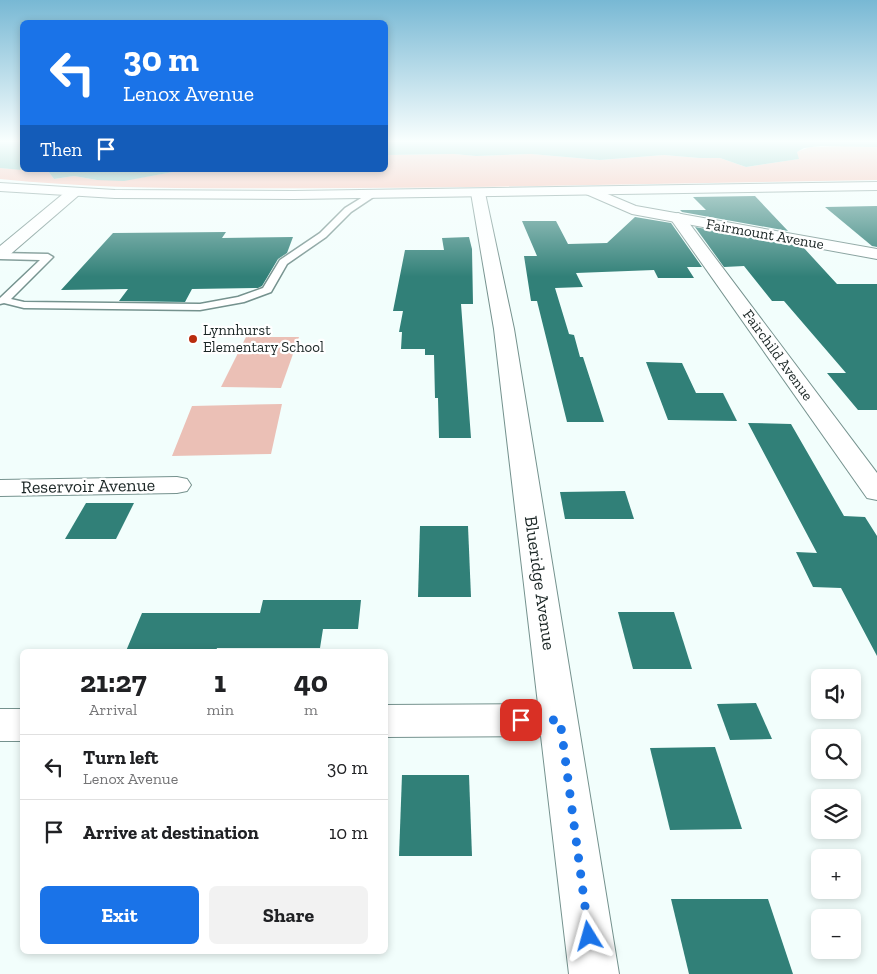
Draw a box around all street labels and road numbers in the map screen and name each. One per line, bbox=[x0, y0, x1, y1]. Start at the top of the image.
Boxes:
street label: Fairmount Avenue bbox=[705, 215, 825, 253]
street label: Fairchild Avenue bbox=[739, 306, 817, 404]
street label: Reservoir Avenue bbox=[21, 474, 155, 498]
street label: Blueridge Avenue bbox=[520, 514, 560, 652]

